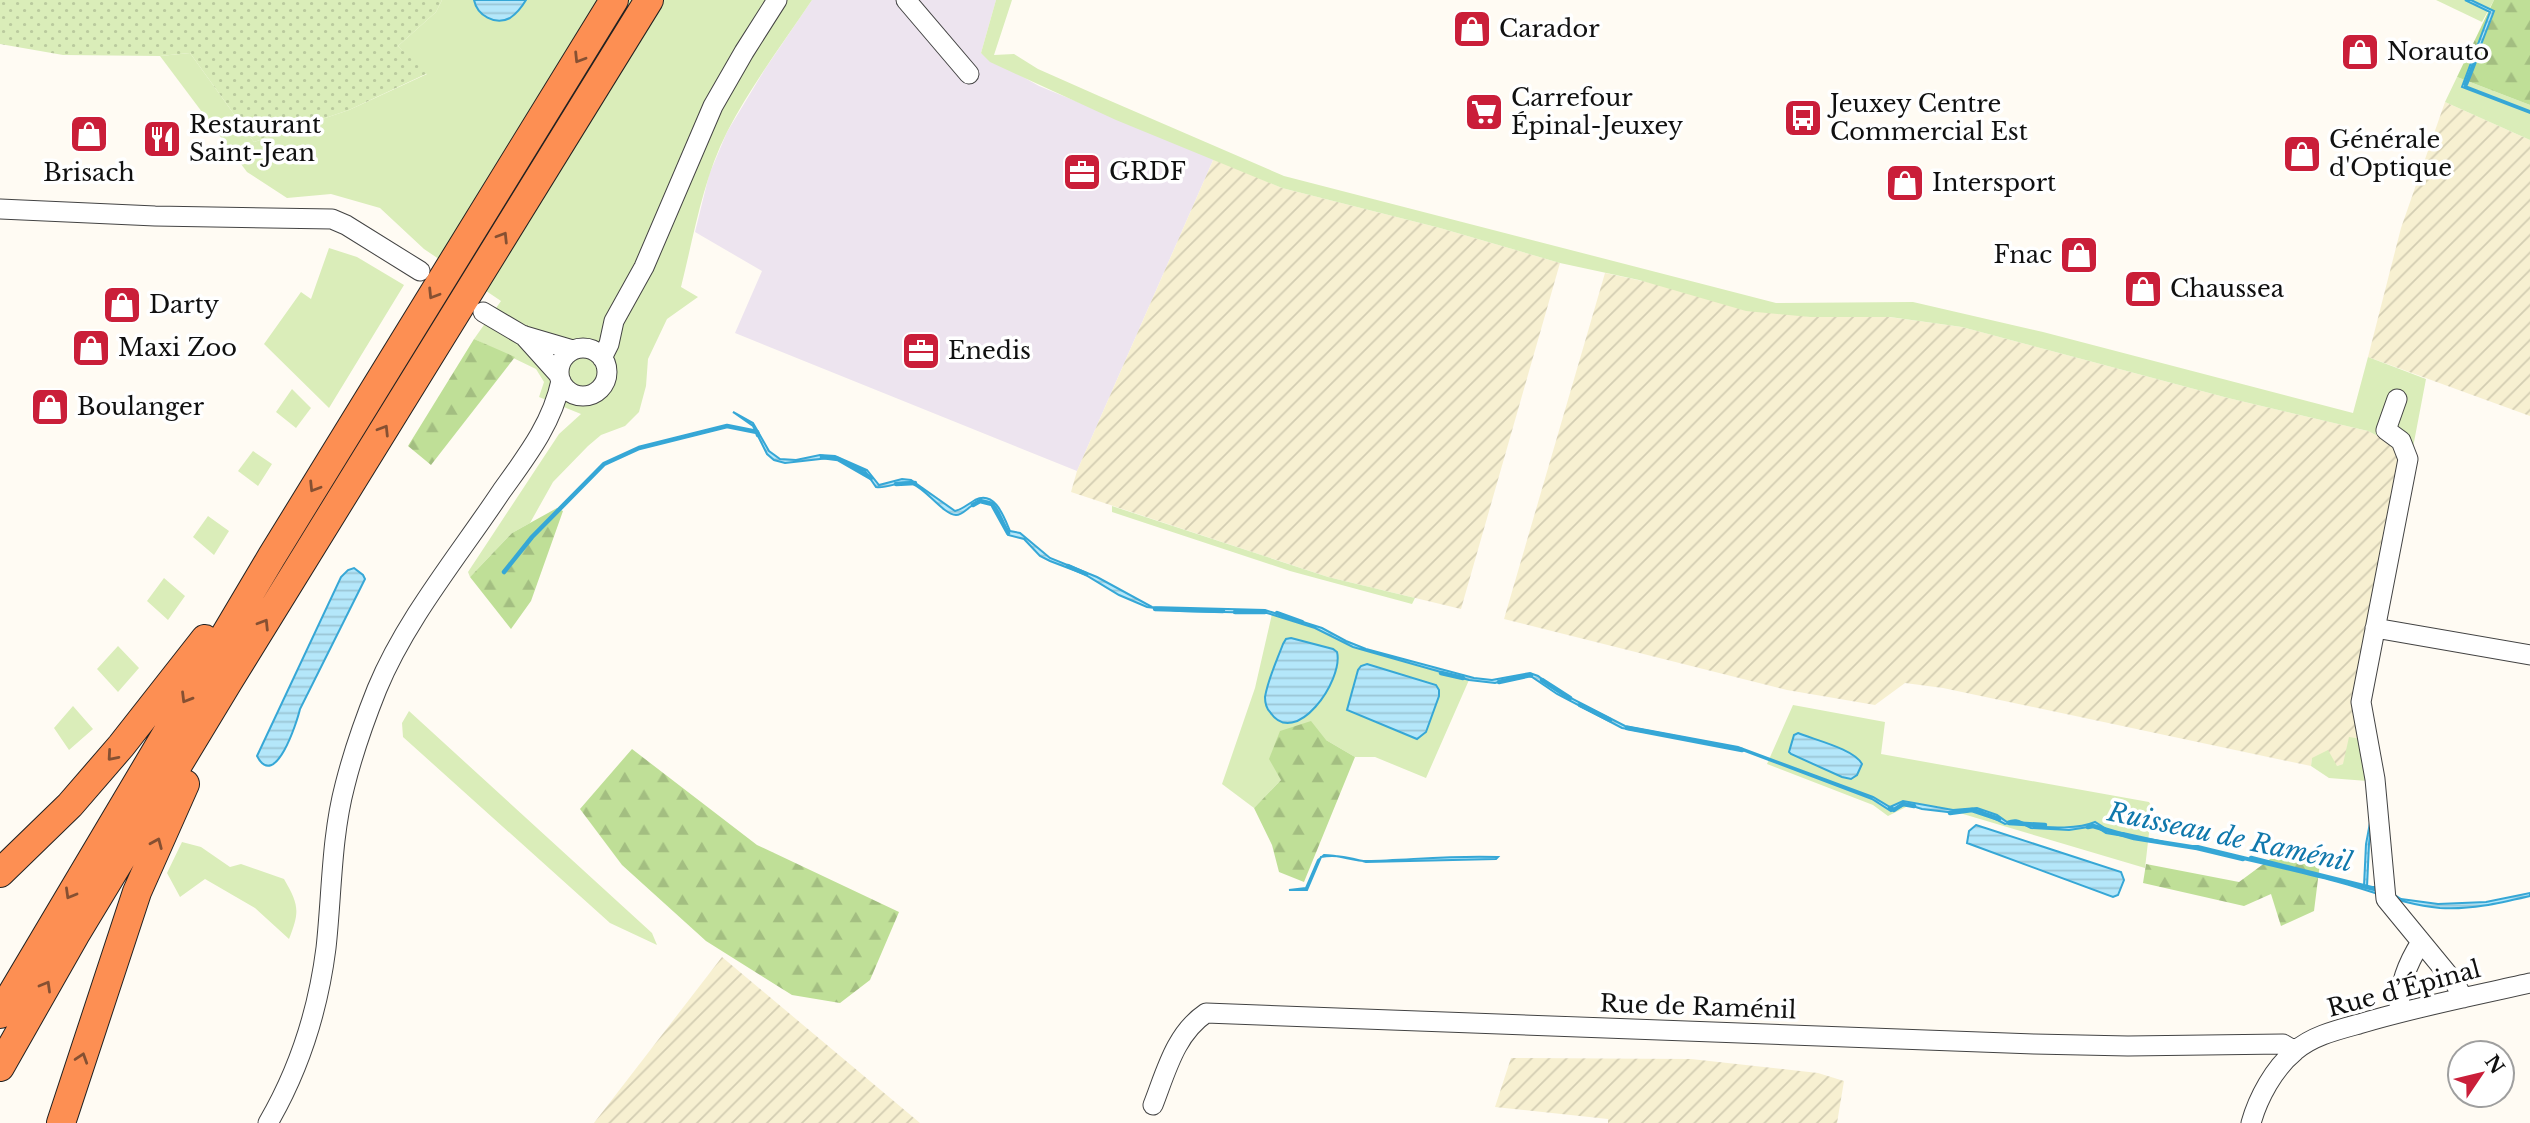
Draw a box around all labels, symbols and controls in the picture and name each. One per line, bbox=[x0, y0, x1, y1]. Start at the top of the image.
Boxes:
shop icon: Carador bbox=[1451, 8, 1493, 50]
place label: Carador bbox=[1499, 14, 1600, 43]
shop icon: Norauto bbox=[2339, 31, 2381, 73]
place label: Norauto bbox=[2387, 37, 2489, 66]
one-way arrow bbox=[574, 51, 587, 64]
place label: Carrefour Épinal-Jeuxey bbox=[1511, 83, 1684, 140]
place label: Jeuxey Centre Commercial Est bbox=[1827, 89, 2028, 146]
supermarket icon: Carrefour Épinal-Jeuxey bbox=[1463, 91, 1505, 133]
bus stop icon: Jeuxey Centre Commercial Est bbox=[1782, 97, 1824, 139]
place label: Restaurant Saint-Jean bbox=[189, 110, 321, 167]
shop icon: Brisach bbox=[68, 113, 110, 155]
restaurant icon: Restaurant Saint-Jean bbox=[141, 118, 183, 160]
place label: Générale d'Optique bbox=[2329, 125, 2452, 182]
shop icon: Générale d'Optique bbox=[2281, 133, 2323, 175]
office icon: GRDF bbox=[1061, 151, 1103, 193]
place label: GRDF bbox=[1109, 157, 1186, 186]
place label: Brisach bbox=[43, 158, 135, 187]
shop icon: Intersport bbox=[1884, 162, 1926, 204]
place label: Intersport bbox=[1932, 168, 2056, 197]
one-way arrow bbox=[494, 231, 507, 244]
shop icon: Fnac bbox=[2058, 234, 2100, 276]
place label: Fnac bbox=[1993, 240, 2052, 269]
shop icon: Chaussea bbox=[2122, 268, 2164, 310]
place label: Chaussea bbox=[2170, 274, 2285, 303]
shop icon: Darty bbox=[101, 284, 143, 326]
one-way arrow bbox=[429, 286, 442, 299]
place label: Darty bbox=[149, 290, 220, 319]
shop icon: Maxi Zoo bbox=[70, 327, 112, 369]
office icon: Enedis bbox=[900, 330, 942, 372]
place label: Maxi Zoo bbox=[118, 333, 237, 362]
place label: Enedis bbox=[948, 336, 1031, 365]
shop icon: Boulanger bbox=[29, 386, 71, 428]
place label: Boulanger bbox=[77, 392, 205, 421]
one-way arrow bbox=[375, 425, 388, 438]
one-way arrow bbox=[310, 480, 323, 493]
one-way arrow bbox=[256, 619, 269, 632]
one-way arrow bbox=[182, 691, 195, 704]
one-way arrow bbox=[108, 748, 120, 761]
water label: Ruisseau de Raménil bbox=[2104, 795, 2356, 879]
one-way arrow bbox=[149, 838, 163, 850]
one-way arrow bbox=[65, 886, 78, 899]
street label: Rue d’Épinal bbox=[2324, 954, 2484, 1023]
one-way arrow bbox=[38, 981, 51, 994]
street label: Rue de Raménil bbox=[1599, 989, 1797, 1024]
north arrow bbox=[2446, 1039, 2516, 1109]
text: N bbox=[2480, 1051, 2509, 1079]
one-way arrow bbox=[74, 1052, 88, 1065]

